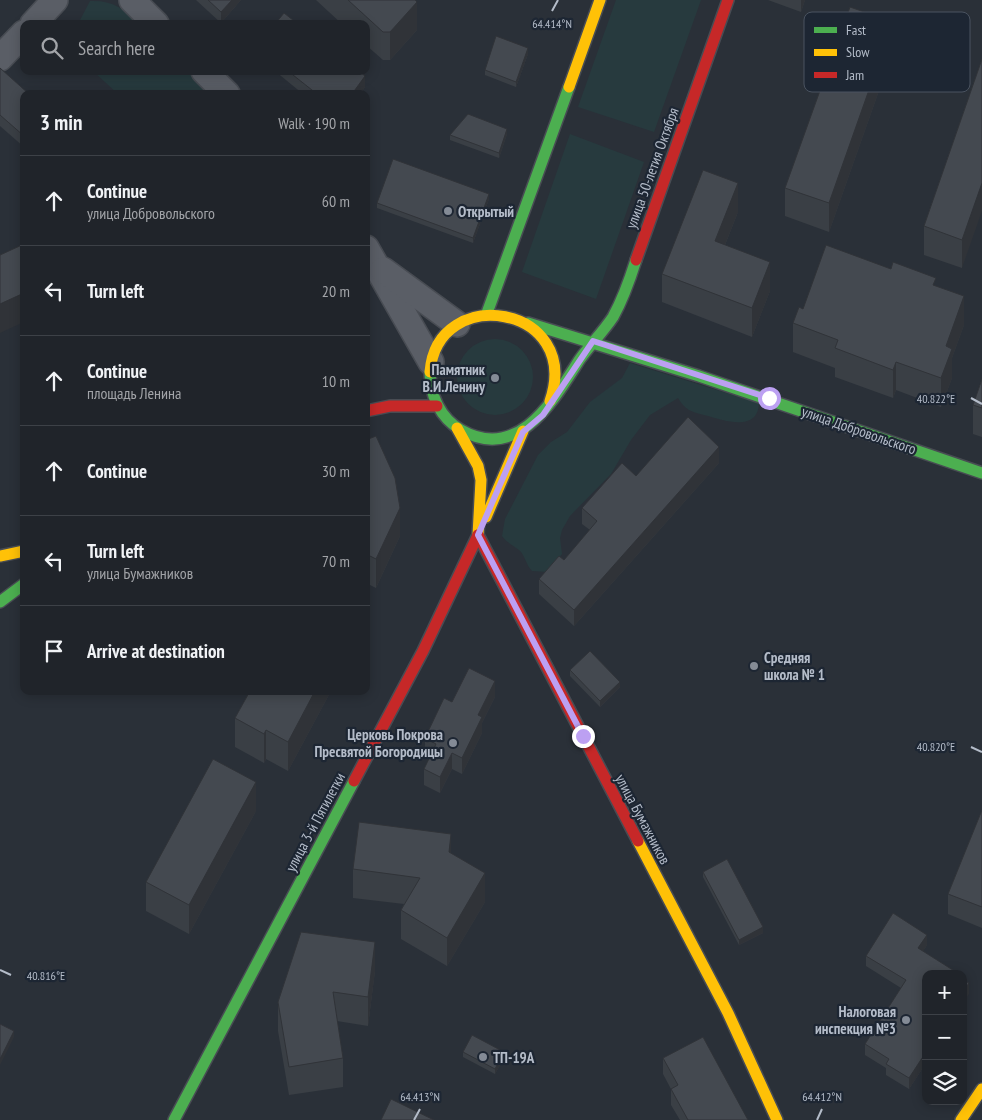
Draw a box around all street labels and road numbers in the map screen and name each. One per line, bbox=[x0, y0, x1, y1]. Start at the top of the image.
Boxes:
street label: улица 50-летия Октября bbox=[621, 105, 683, 231]
street label: улица Добровольского bbox=[799, 401, 919, 459]
street label: улица 3-й Пятилетки bbox=[281, 769, 349, 875]
street label: улица Бумажников bbox=[611, 771, 675, 867]

